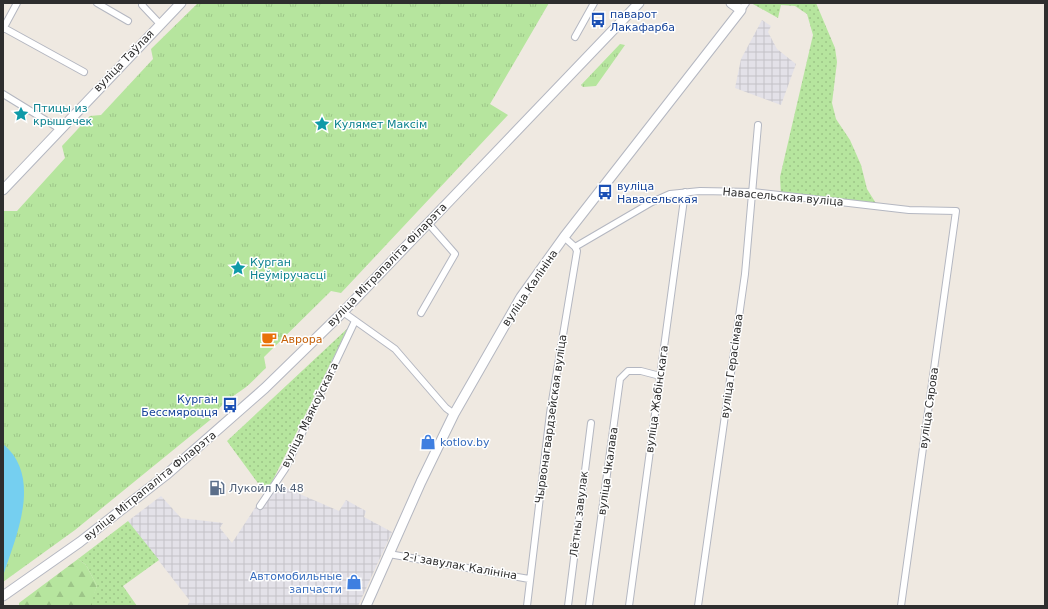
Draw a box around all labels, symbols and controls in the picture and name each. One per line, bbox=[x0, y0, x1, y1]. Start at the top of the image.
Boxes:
place label: паварот Лакафарба bbox=[610, 8, 675, 34]
bus stop icon: паварот Лакафарба bbox=[589, 11, 607, 29]
street label: вуліца Таўлая bbox=[91, 27, 157, 95]
place label: Птицы из крышечек bbox=[33, 102, 92, 128]
place icon: Птицы из крышечек bbox=[12, 105, 30, 123]
place icon: Кулямет Максім bbox=[313, 115, 331, 133]
place label: Кулямет Максім bbox=[334, 118, 427, 131]
place label: вуліца Навасельская bbox=[617, 180, 698, 206]
bus stop icon: вуліца Навасельская bbox=[596, 183, 614, 201]
street label: Навасельская вуліца bbox=[722, 185, 844, 209]
street label: вуліца Мітрапаліта Філарэта bbox=[324, 201, 450, 329]
street label: вуліца Калініна bbox=[500, 247, 560, 329]
place label: Курган Неўміручасці bbox=[250, 256, 326, 282]
place icon: Курган Неўміручасці bbox=[229, 259, 247, 277]
street label: вуліца Герасімава bbox=[718, 313, 746, 419]
cafe icon: Аврора bbox=[260, 330, 278, 348]
place label: Аврора bbox=[281, 333, 322, 346]
street label: Чырвонагвардзейская вуліца bbox=[533, 334, 569, 504]
street label: вуліца Жабінскага bbox=[643, 344, 671, 454]
street label: вуліца Маякоўскага bbox=[279, 360, 341, 470]
street label: вуліца Сярова bbox=[917, 366, 941, 450]
place label: Курган Бессмяроцця bbox=[141, 393, 218, 419]
bus stop icon: Курган Бессмяроцця bbox=[221, 396, 239, 414]
street label: вуліца Чкалава bbox=[595, 426, 621, 516]
street label: вуліца Мітрапаліта Філарэта bbox=[81, 429, 219, 543]
shop icon: kotlov.by bbox=[419, 433, 437, 451]
place label: kotlov.by bbox=[440, 436, 490, 449]
street label: Лётны завулак bbox=[567, 470, 591, 558]
fuel station icon: Лукойл № 48 bbox=[208, 479, 226, 497]
place label: Лукойл № 48 bbox=[229, 482, 304, 495]
street label: 2-і завулак Калініна bbox=[402, 550, 518, 582]
place label: Автомобильные запчасти bbox=[250, 570, 342, 596]
shop icon: Автомобильные запчасти bbox=[345, 573, 363, 591]

